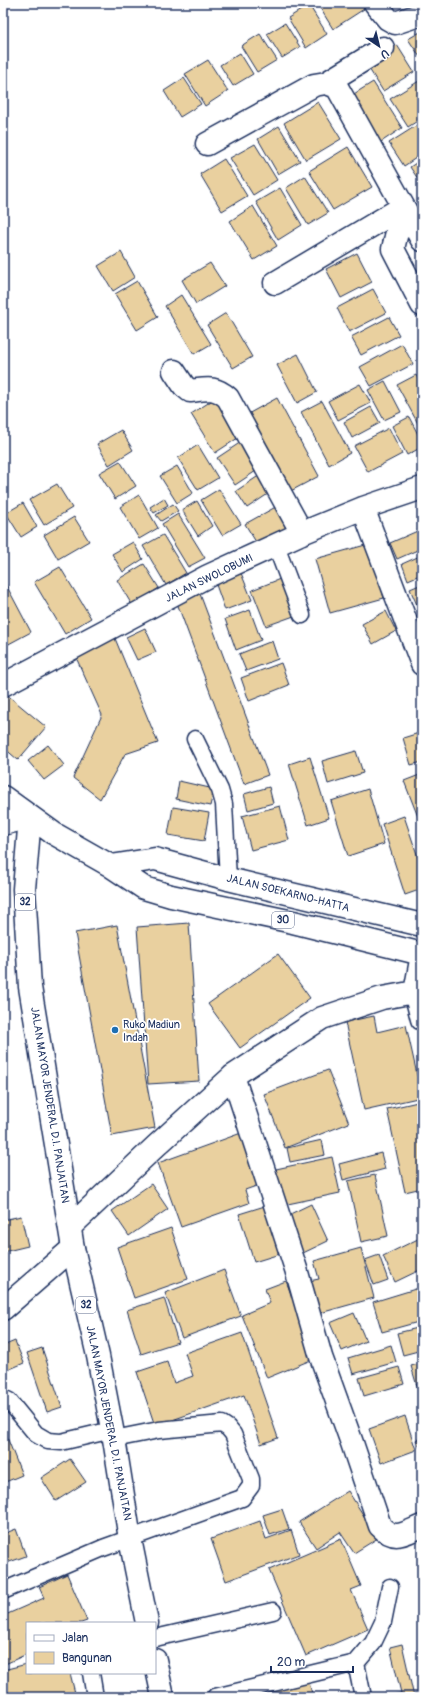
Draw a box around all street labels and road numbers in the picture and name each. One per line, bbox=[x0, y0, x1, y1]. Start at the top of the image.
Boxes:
street label: JALAN SWOLOBUMI bbox=[163, 551, 255, 605]
street label: JALAN SOEKARNO-HATTA bbox=[225, 871, 351, 915]
road number: 32 bbox=[15, 894, 35, 910]
road number: 30 bbox=[272, 912, 294, 928]
street label: JALAN MAYOR JENDERAL D.I. PANJAITAN bbox=[28, 1006, 72, 1204]
road number: 32 bbox=[76, 1297, 96, 1313]
street label: JALAN MAYOR JENDERAL D.I. PANJAITAN bbox=[84, 1324, 134, 1522]

